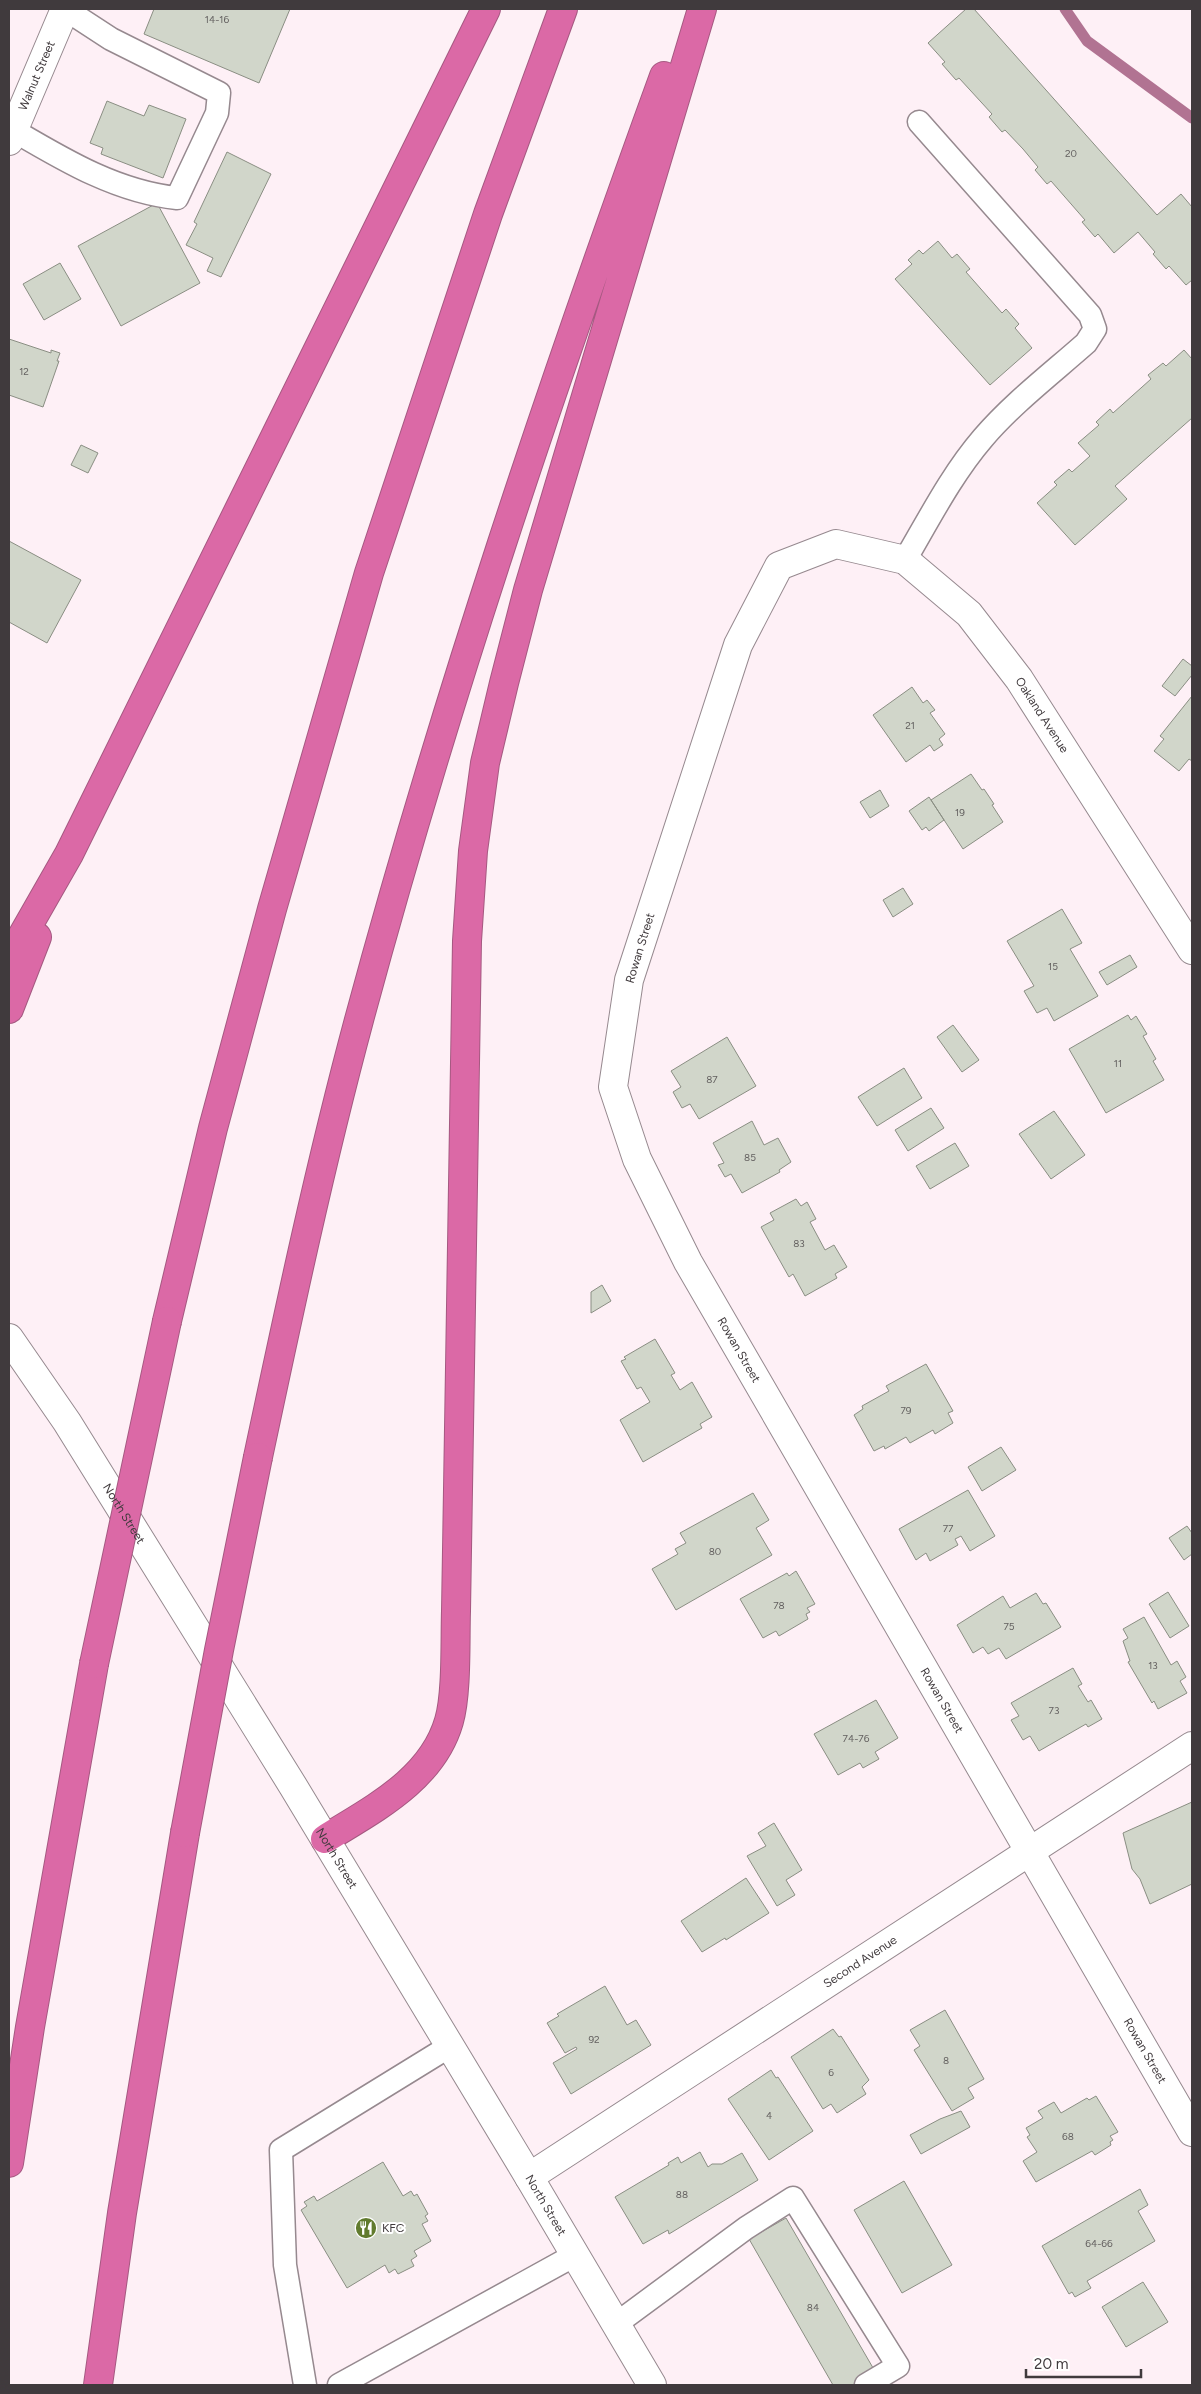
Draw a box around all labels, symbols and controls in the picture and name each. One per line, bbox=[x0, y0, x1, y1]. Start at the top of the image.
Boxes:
house number: 14-16 bbox=[205, 13, 229, 26]
street label: Walnut Street bbox=[16, 38, 58, 113]
house number: 20 bbox=[1065, 147, 1077, 160]
house number: 12 bbox=[19, 365, 29, 378]
street label: Oakland Avenue bbox=[1012, 675, 1072, 756]
house number: 21 bbox=[905, 719, 915, 732]
house number: 19 bbox=[955, 806, 965, 819]
street label: Rowan Street bbox=[623, 911, 657, 985]
house number: 15 bbox=[1048, 960, 1058, 973]
house number: 11 bbox=[1114, 1057, 1122, 1070]
house number: 87 bbox=[706, 1073, 718, 1086]
house number: 85 bbox=[744, 1151, 756, 1164]
house number: 83 bbox=[793, 1237, 805, 1250]
street label: Rowan Street bbox=[715, 1315, 763, 1385]
house number: 79 bbox=[900, 1404, 912, 1417]
street label: North Street bbox=[100, 1481, 148, 1547]
house number: 77 bbox=[943, 1522, 954, 1535]
house number: 80 bbox=[709, 1545, 721, 1558]
house number: 78 bbox=[773, 1599, 785, 1612]
house number: 75 bbox=[1003, 1620, 1015, 1633]
house number: 13 bbox=[1148, 1659, 1158, 1672]
street label: Rowan Street bbox=[918, 1665, 966, 1736]
house number: 73 bbox=[1049, 1704, 1059, 1717]
house number: 74-76 bbox=[843, 1732, 870, 1745]
street label: North Street bbox=[313, 1826, 360, 1892]
street label: Second Avenue bbox=[821, 1933, 900, 1991]
street label: Rowan Street bbox=[1121, 2016, 1170, 2086]
house number: 92 bbox=[588, 2033, 600, 2046]
house number: 8 bbox=[943, 2054, 949, 2067]
house number: 6 bbox=[828, 2066, 834, 2079]
house number: 4 bbox=[766, 2109, 772, 2122]
house number: 68 bbox=[1062, 2130, 1074, 2143]
street label: North Street bbox=[522, 2172, 569, 2239]
house number: 88 bbox=[676, 2188, 688, 2201]
restaurant icon: KFC bbox=[354, 2216, 378, 2240]
place label: KFC bbox=[382, 2221, 405, 2235]
house number: 64-66 bbox=[1085, 2237, 1113, 2250]
house number: 84 bbox=[807, 2301, 819, 2314]
scale bar bbox=[1026, 2346, 1141, 2378]
text: 20 m bbox=[1034, 2355, 1068, 2373]

